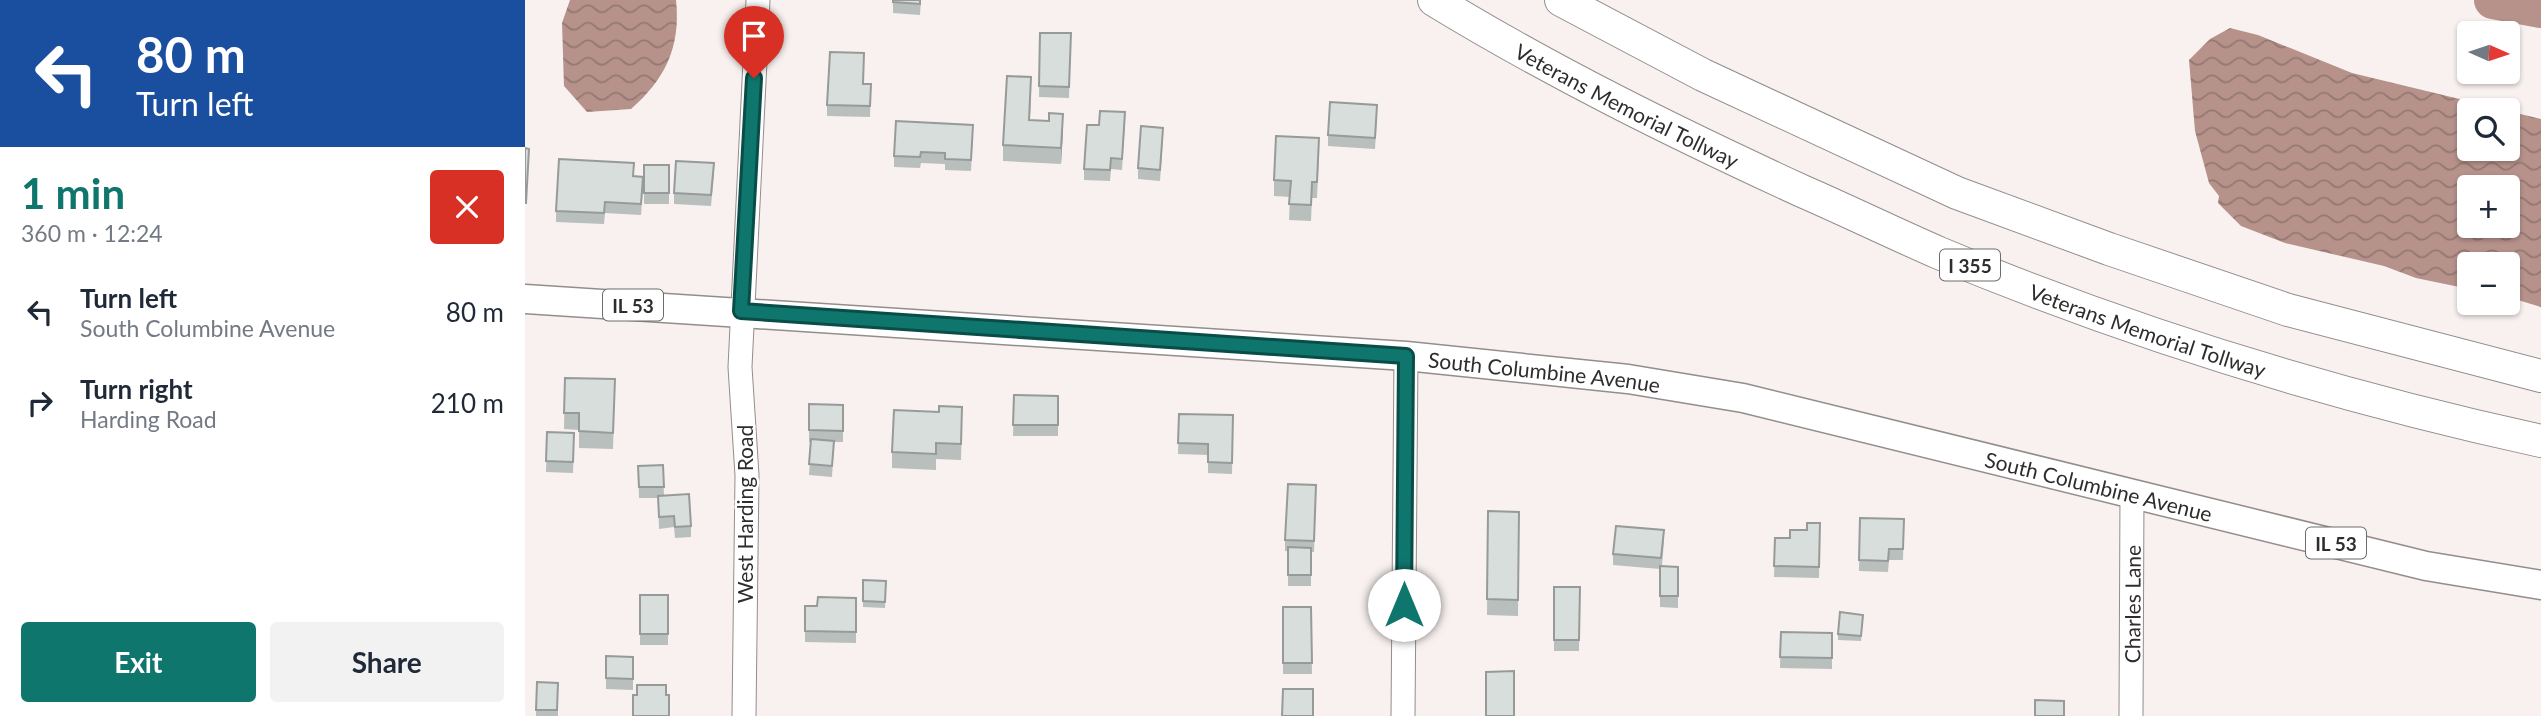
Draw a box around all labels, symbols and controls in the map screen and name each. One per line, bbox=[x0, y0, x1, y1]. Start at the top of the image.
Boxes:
pin bbox=[724, 6, 784, 78]
icon: arrive bbox=[735, 17, 773, 55]
north arrow bbox=[2457, 21, 2520, 84]
map controls bbox=[2457, 21, 2520, 315]
text: 80 m bbox=[136, 25, 246, 83]
icon: left bbox=[21, 28, 112, 119]
street label: Veterans Memorial Tollway bbox=[1511, 37, 1743, 172]
text: Turn left bbox=[136, 84, 253, 123]
button: search bbox=[2457, 98, 2520, 161]
text: 1 min bbox=[21, 168, 125, 218]
button: close bbox=[430, 170, 504, 244]
button: + bbox=[2457, 175, 2520, 238]
text: 360 m · 12:24 bbox=[21, 219, 163, 247]
road number: I 355 bbox=[1940, 249, 2000, 280]
button: − bbox=[2457, 252, 2520, 315]
street label: Veterans Memorial Tollway bbox=[2026, 278, 2269, 382]
text: Turn left bbox=[80, 282, 177, 314]
road number: IL 53 bbox=[603, 290, 663, 320]
icon: left bbox=[21, 293, 59, 331]
text: 80 m bbox=[446, 296, 504, 328]
text: South Columbine Avenue bbox=[80, 314, 335, 342]
street label: South Columbine Avenue bbox=[1427, 346, 1662, 397]
text: Turn right bbox=[80, 373, 193, 405]
icon: right bbox=[21, 384, 59, 422]
text: 210 m bbox=[431, 387, 504, 419]
text: Harding Road bbox=[80, 405, 217, 433]
street label: West Harding Road bbox=[732, 425, 757, 603]
street label: South Columbine Avenue bbox=[1983, 446, 2215, 526]
road number: IL 53 bbox=[2306, 528, 2366, 558]
street label: Charles Lane bbox=[2119, 545, 2144, 663]
position arrow bbox=[1367, 568, 1441, 642]
button: Exit bbox=[21, 622, 256, 702]
button: Share bbox=[270, 622, 504, 702]

